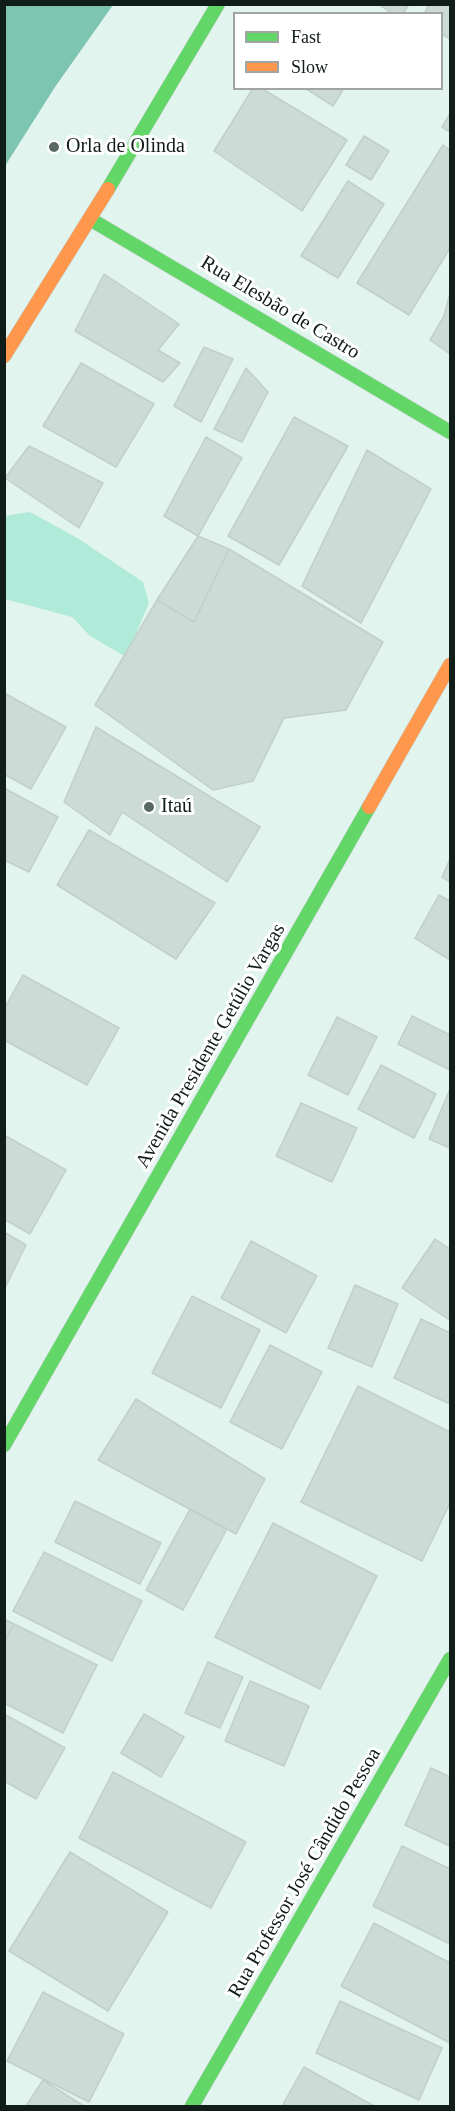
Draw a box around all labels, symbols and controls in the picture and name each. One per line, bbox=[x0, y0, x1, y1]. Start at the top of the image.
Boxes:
legend bbox=[233, 12, 443, 90]
text: Fast bbox=[291, 27, 321, 47]
text: Slow bbox=[291, 57, 328, 77]
place label: Orla de Olinda bbox=[66, 135, 185, 159]
marker: Orla de Olinda bbox=[47, 140, 61, 154]
street label: Rua Elesbão de Castro bbox=[196, 251, 364, 365]
place label: Itaú bbox=[161, 795, 192, 819]
marker: Itaú bbox=[142, 800, 156, 814]
street label: Avenida Presidente Getúlio Vargas bbox=[131, 919, 291, 1173]
street label: Rua Professor José Cândido Pessoa bbox=[224, 1744, 386, 2002]

